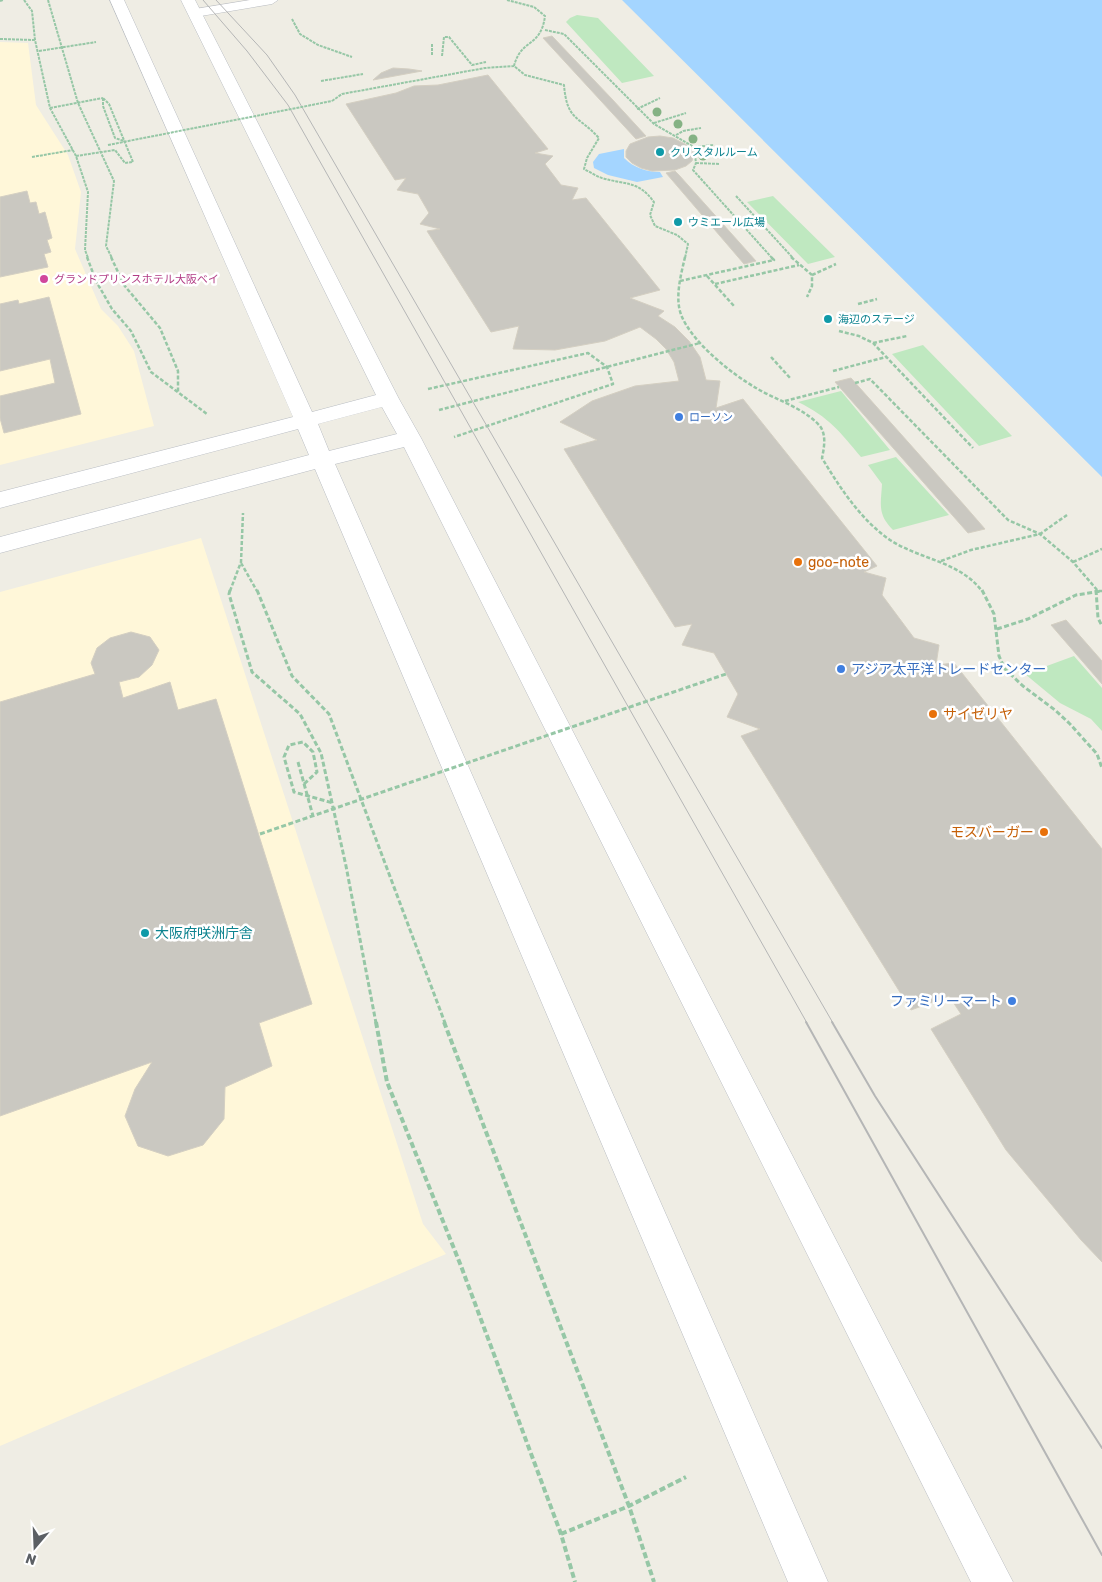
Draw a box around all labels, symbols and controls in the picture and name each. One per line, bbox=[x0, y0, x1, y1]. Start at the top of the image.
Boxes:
marker: クリスタルルーム bbox=[654, 146, 666, 158]
place label: クリスタルルーム bbox=[670, 146, 758, 159]
marker: ウミエール広場 bbox=[672, 216, 684, 228]
place label: ウミエール広場 bbox=[688, 216, 765, 229]
marker: グランドプリンスホテル大阪ベイ bbox=[38, 273, 50, 285]
place label: グランドプリンスホテル大阪ベイ bbox=[54, 273, 219, 286]
marker: 海辺のステージ bbox=[822, 313, 834, 325]
place label: 海辺のステージ bbox=[838, 313, 915, 326]
marker: ローソン bbox=[673, 411, 685, 423]
place label: ローソン bbox=[689, 411, 733, 424]
place label: goo-note bbox=[808, 554, 869, 571]
marker: goo-note bbox=[792, 556, 804, 568]
place label: アジア太平洋トレードセンター bbox=[851, 661, 1046, 678]
marker: アジア太平洋トレードセンター bbox=[835, 663, 847, 675]
place label: サイゼリヤ bbox=[943, 706, 1013, 723]
marker: サイゼリヤ bbox=[927, 708, 939, 720]
place label: モスバーガー bbox=[950, 824, 1034, 841]
marker: モスバーガー bbox=[1038, 826, 1050, 838]
place label: 大阪府咲洲庁舎 bbox=[155, 925, 253, 942]
marker: 大阪府咲洲庁舎 bbox=[139, 927, 151, 939]
place label: ファミリーマート bbox=[890, 993, 1002, 1010]
marker: ファミリーマート bbox=[1006, 995, 1018, 1007]
north arrow bbox=[10, 1522, 60, 1572]
text: N bbox=[23, 1549, 38, 1568]

